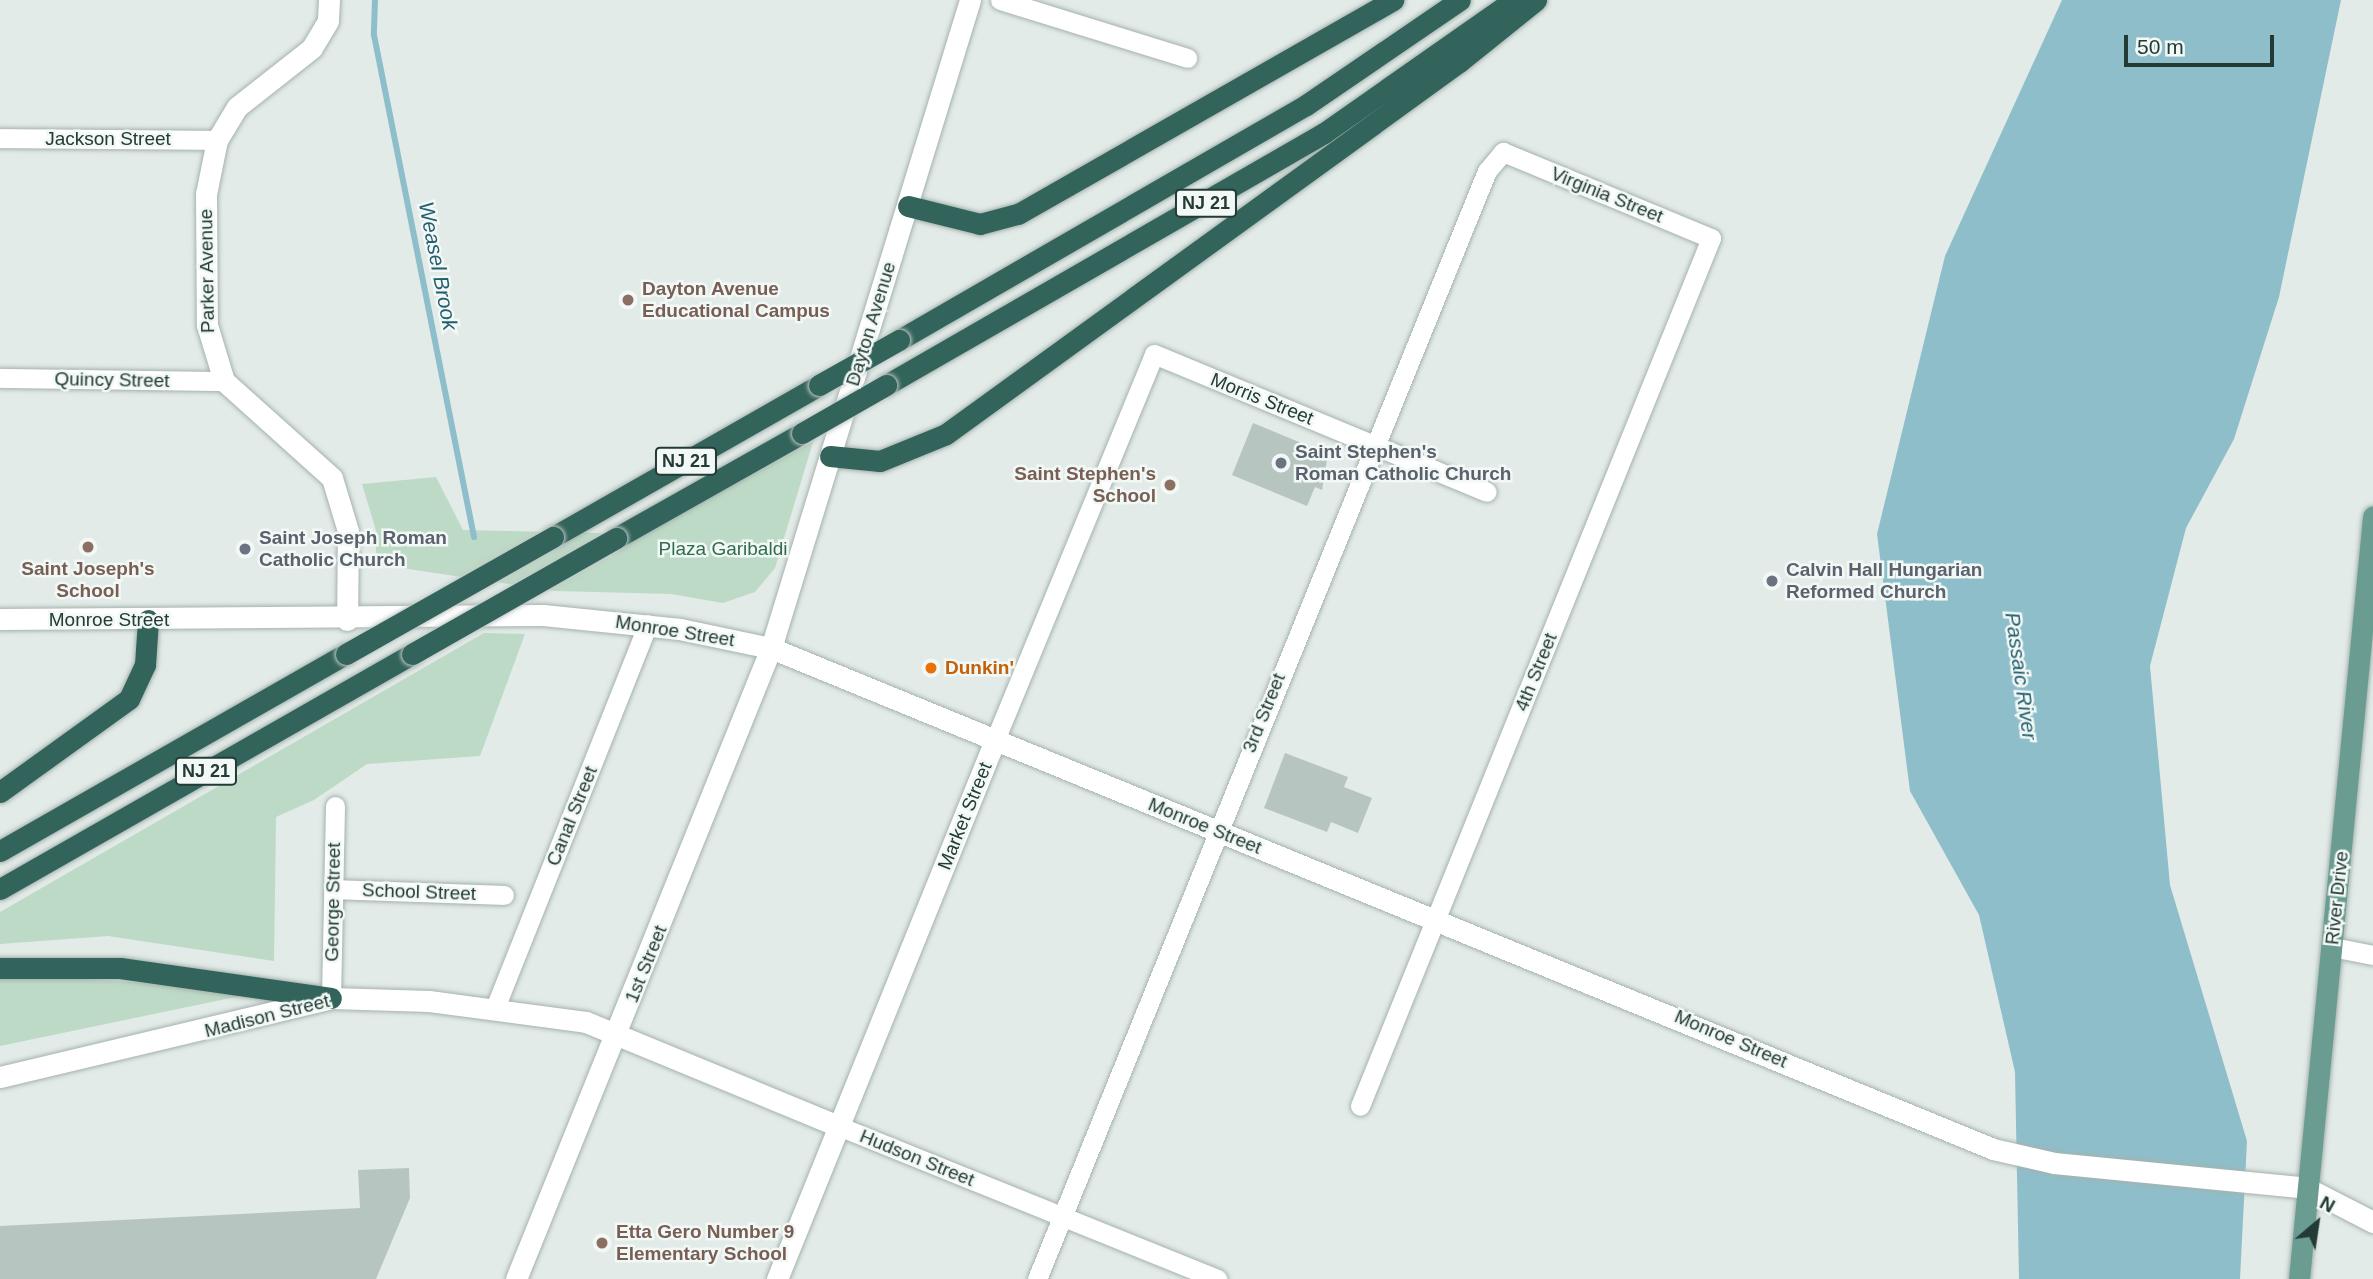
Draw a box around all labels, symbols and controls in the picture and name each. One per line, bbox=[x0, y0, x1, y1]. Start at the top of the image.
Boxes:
scale bar bbox=[2128, 21, 2278, 65]
text: 50 m bbox=[2137, 35, 2184, 58]
street label: Jackson Street bbox=[45, 128, 171, 150]
street label: Virginia Street bbox=[1548, 162, 1666, 228]
road number: NJ 21 bbox=[1174, 188, 1238, 218]
water label: Weasel Brook bbox=[413, 200, 463, 332]
street label: Parker Avenue bbox=[195, 208, 219, 334]
street label: Dayton Avenue bbox=[841, 259, 901, 389]
place label: Dayton Avenue Educational Campus bbox=[642, 278, 830, 322]
marker: Dayton Avenue Educational Campus bbox=[620, 292, 636, 308]
street label: Quincy Street bbox=[54, 368, 170, 392]
street label: Morris Street bbox=[1207, 368, 1317, 430]
place label: Saint Stephen's Roman Catholic Church bbox=[1295, 441, 1511, 485]
road number: NJ 21 bbox=[654, 447, 718, 476]
marker: Saint Stephen's Roman Catholic Church bbox=[1273, 455, 1289, 471]
place label: Saint Stephen's School bbox=[1014, 463, 1156, 507]
marker: Saint Stephen's School bbox=[1162, 477, 1178, 493]
place label: Saint Joseph Roman Catholic Church bbox=[259, 527, 447, 571]
park label: Plaza Garibaldi bbox=[659, 538, 787, 560]
marker: Saint Joseph's School bbox=[80, 539, 96, 555]
marker: Saint Joseph Roman Catholic Church bbox=[237, 541, 253, 557]
place label: Saint Joseph's School bbox=[21, 558, 155, 602]
place label: Calvin Hall Hungarian Reformed Church bbox=[1786, 559, 1982, 603]
marker: Calvin Hall Hungarian Reformed Church bbox=[1764, 573, 1780, 589]
street label: Monroe Street bbox=[49, 609, 169, 631]
street label: Monroe Street bbox=[614, 610, 736, 652]
water label: Passaic River bbox=[2000, 611, 2042, 741]
street label: 4th Street bbox=[1510, 630, 1562, 714]
place label: Dunkin' bbox=[945, 657, 1014, 679]
marker: Dunkin' bbox=[923, 660, 939, 676]
street label: 3rd Street bbox=[1238, 670, 1290, 756]
road number: NJ 21 bbox=[174, 756, 238, 786]
street label: Market Street bbox=[933, 759, 997, 873]
street label: Canal Street bbox=[542, 763, 602, 869]
street label: Monroe Street bbox=[1145, 793, 1265, 859]
street label: George Street bbox=[321, 842, 345, 962]
street label: River Drive bbox=[2321, 850, 2353, 946]
street label: School Street bbox=[362, 879, 476, 905]
street label: 1st Street bbox=[620, 922, 672, 1006]
street label: Madison Street bbox=[202, 989, 332, 1043]
street label: Monroe Street bbox=[1671, 1005, 1791, 1073]
street label: Hudson Street bbox=[856, 1125, 978, 1191]
north arrow bbox=[2282, 1188, 2352, 1258]
text: N bbox=[2316, 1192, 2339, 1217]
place label: Etta Gero Number 9 Elementary School bbox=[616, 1221, 794, 1265]
marker: Etta Gero Number 9 Elementary School bbox=[594, 1235, 610, 1251]

